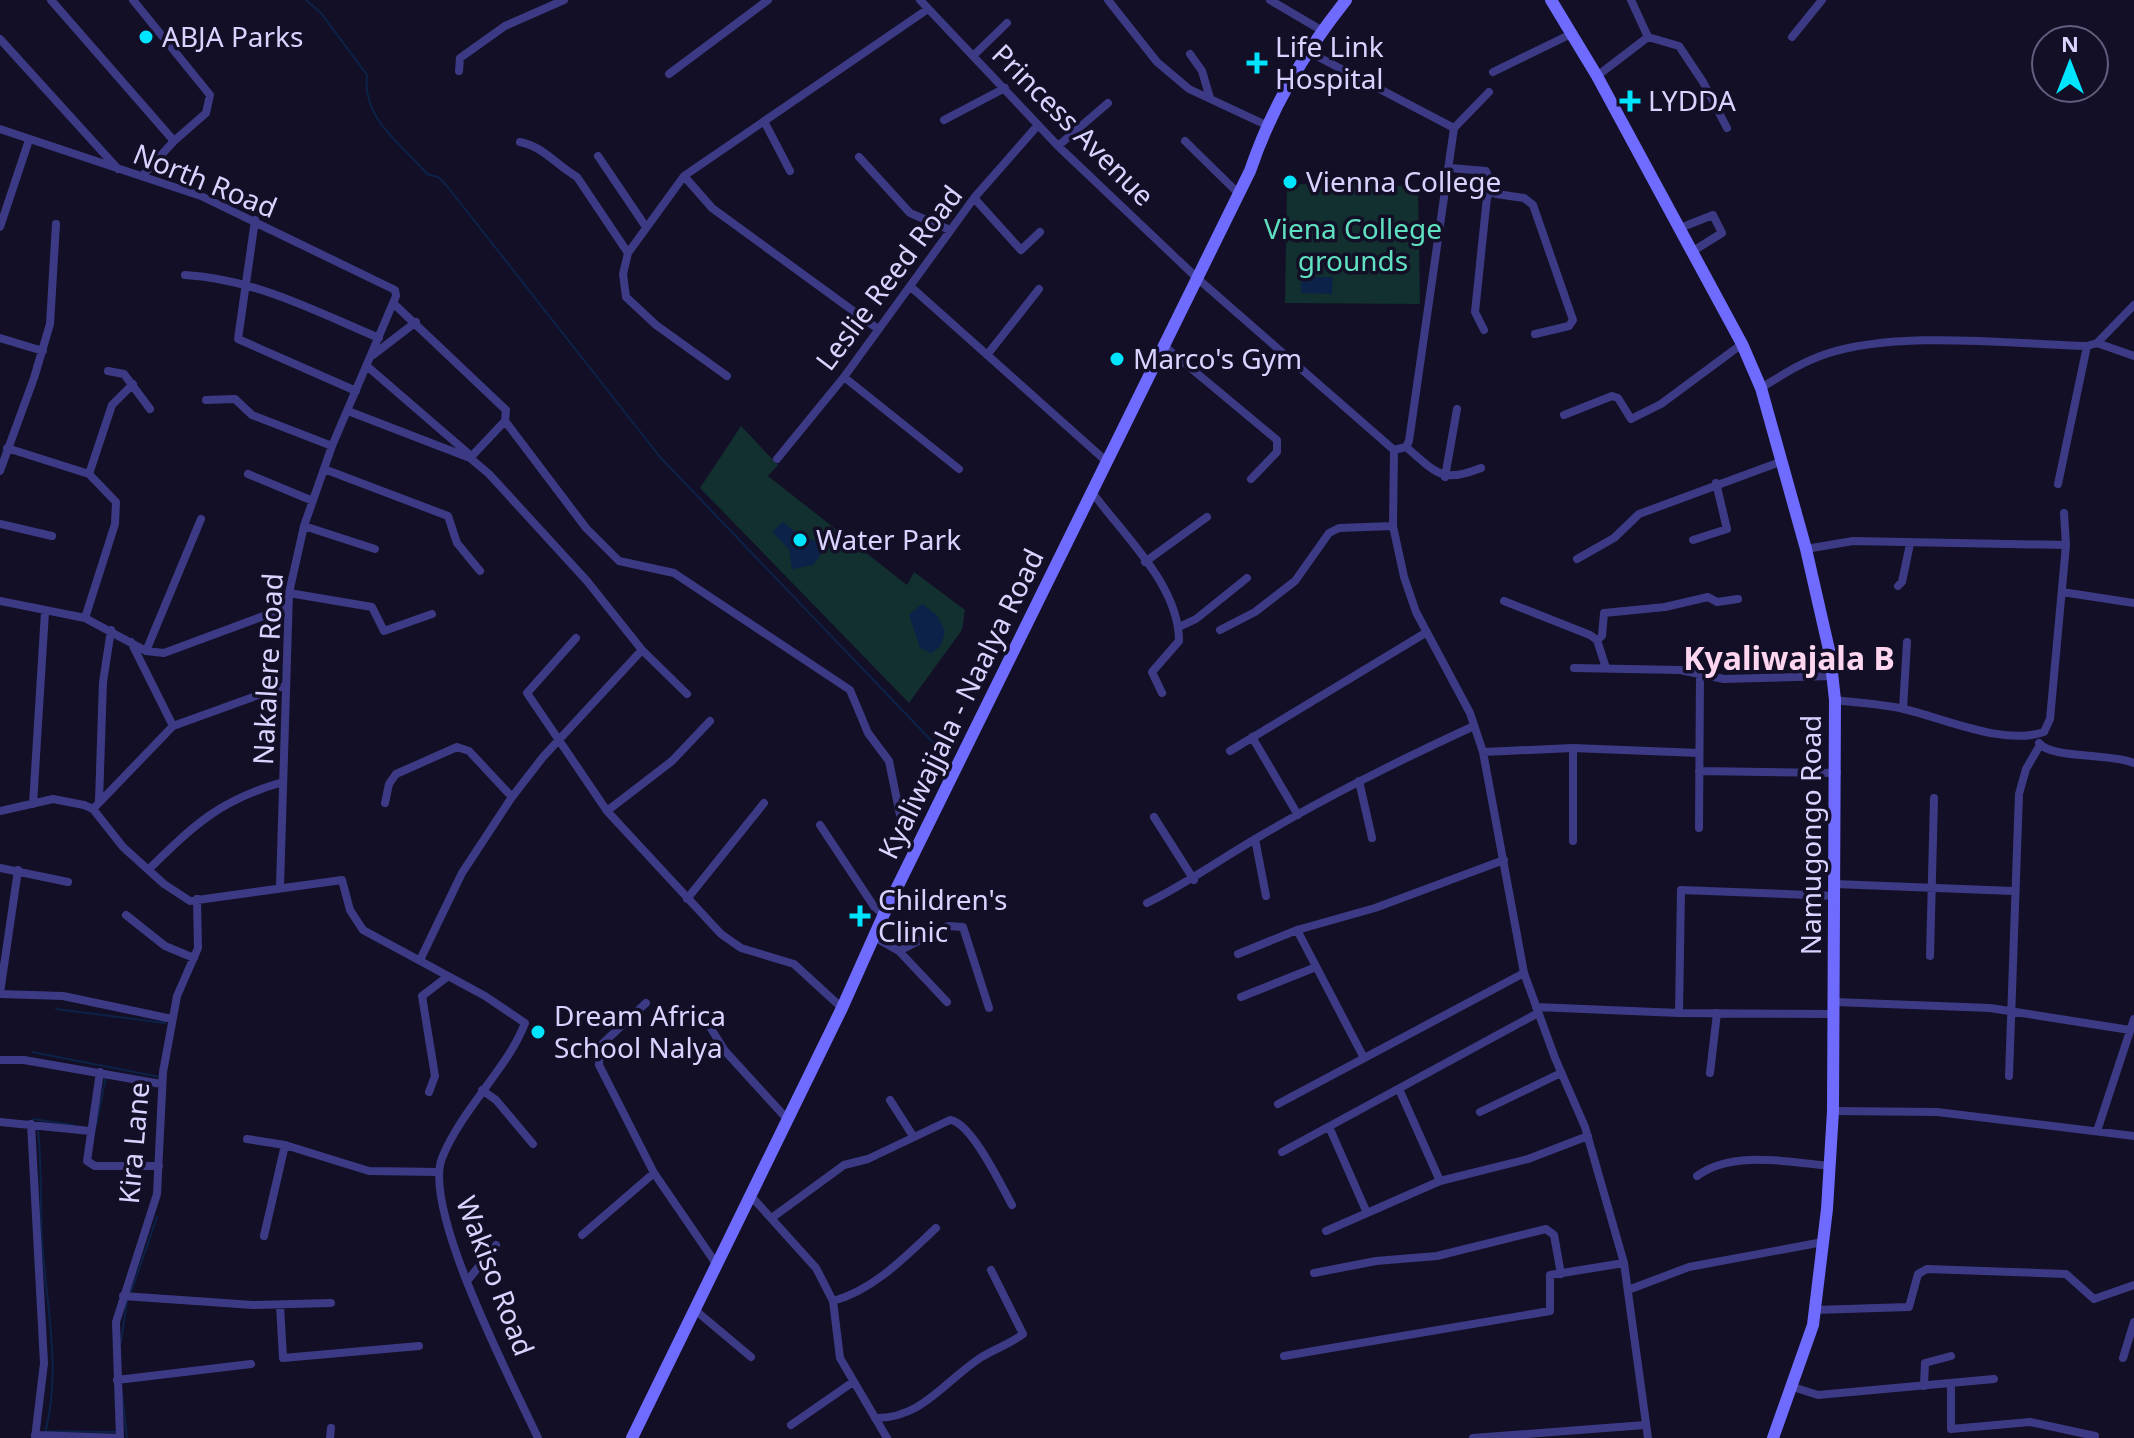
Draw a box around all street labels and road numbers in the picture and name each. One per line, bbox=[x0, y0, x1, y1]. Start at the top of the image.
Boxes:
street label: Princess Avenue bbox=[984, 35, 1163, 214]
street label: North Road bbox=[128, 134, 283, 226]
street label: Leslie Reed Road bbox=[806, 177, 970, 378]
street label: Kyaliwajjala - Naalya Road bbox=[868, 542, 1052, 865]
street label: Nakalere Road bbox=[243, 572, 291, 766]
street label: Namugongo Road bbox=[1791, 715, 1829, 955]
street label: Kira Lane bbox=[109, 1080, 157, 1205]
street label: Wakiso Road bbox=[448, 1190, 544, 1361]

